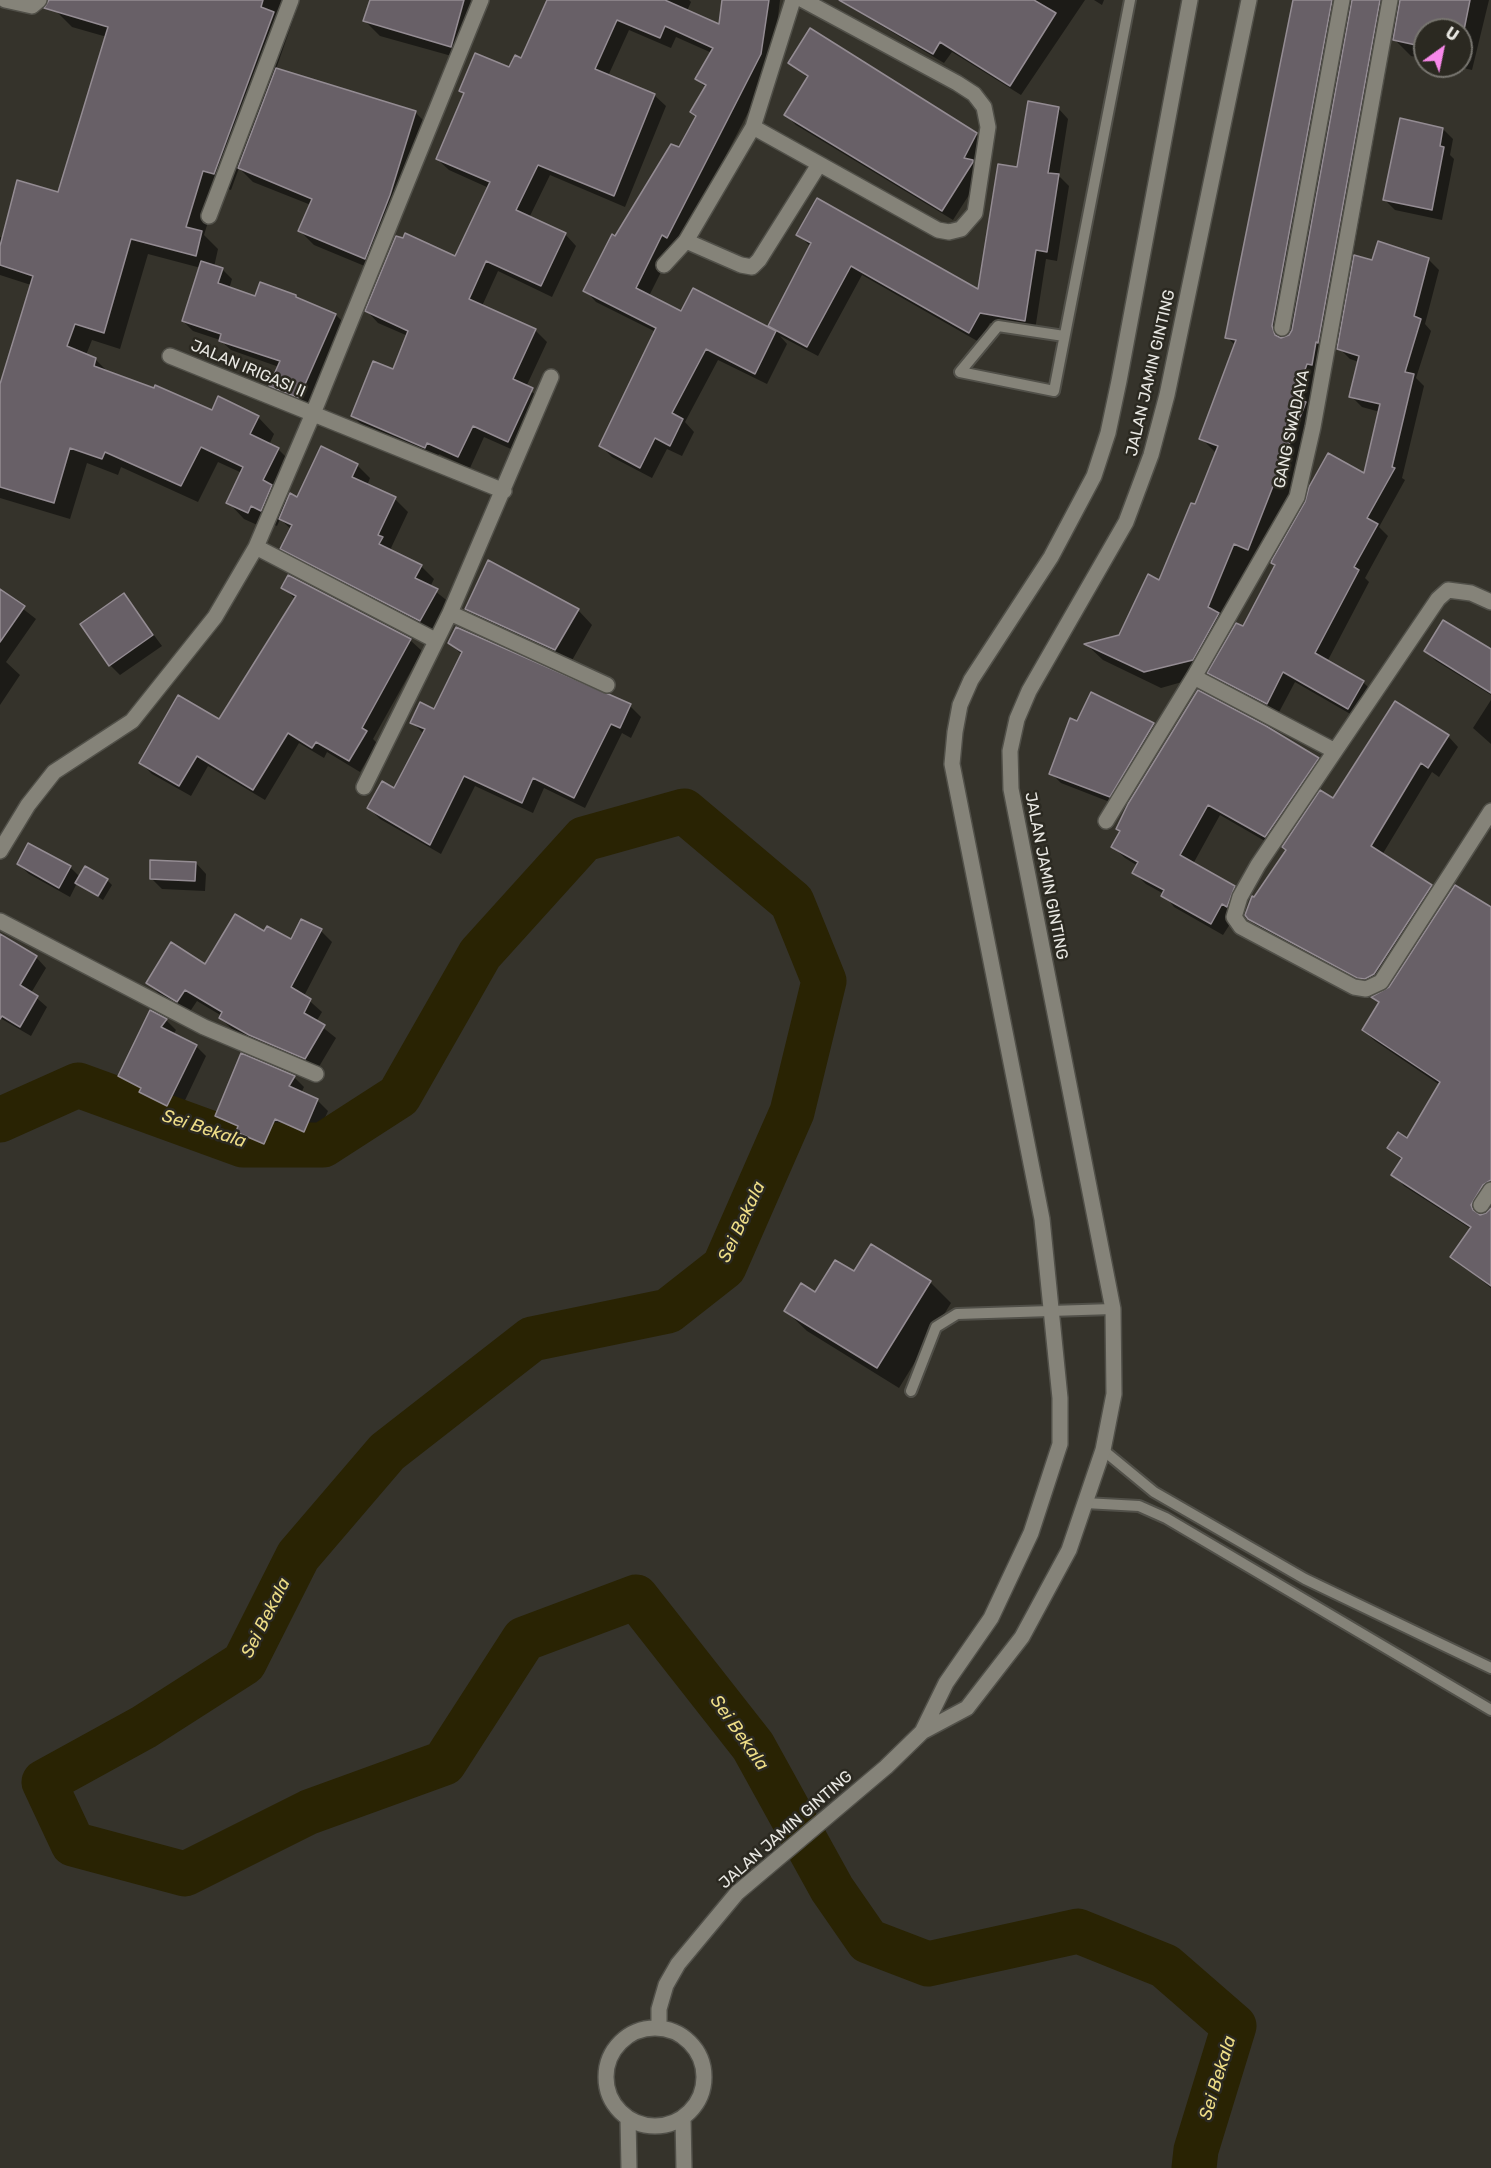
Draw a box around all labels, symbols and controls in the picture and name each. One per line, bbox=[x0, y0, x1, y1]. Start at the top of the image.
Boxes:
north arrow bbox=[1413, 18, 1473, 78]
text: U bbox=[1442, 23, 1462, 45]
street label: JALAN JAMIN GINTING bbox=[1123, 288, 1179, 458]
street label: JALAN IRIGASI II bbox=[188, 336, 308, 402]
street label: GANG SWADAYA bbox=[1270, 368, 1314, 490]
street label: JALAN JAMIN GINTING bbox=[1020, 791, 1072, 961]
water label: Sei Bekala bbox=[159, 1105, 249, 1153]
water label: Sei Bekala bbox=[714, 1178, 770, 1266]
water label: Sei Bekala bbox=[237, 1574, 295, 1662]
water label: Sei Bekala bbox=[705, 1691, 773, 1775]
street label: JALAN JAMIN GINTING bbox=[715, 1767, 857, 1893]
water label: Sei Bekala bbox=[1195, 2033, 1241, 2123]

